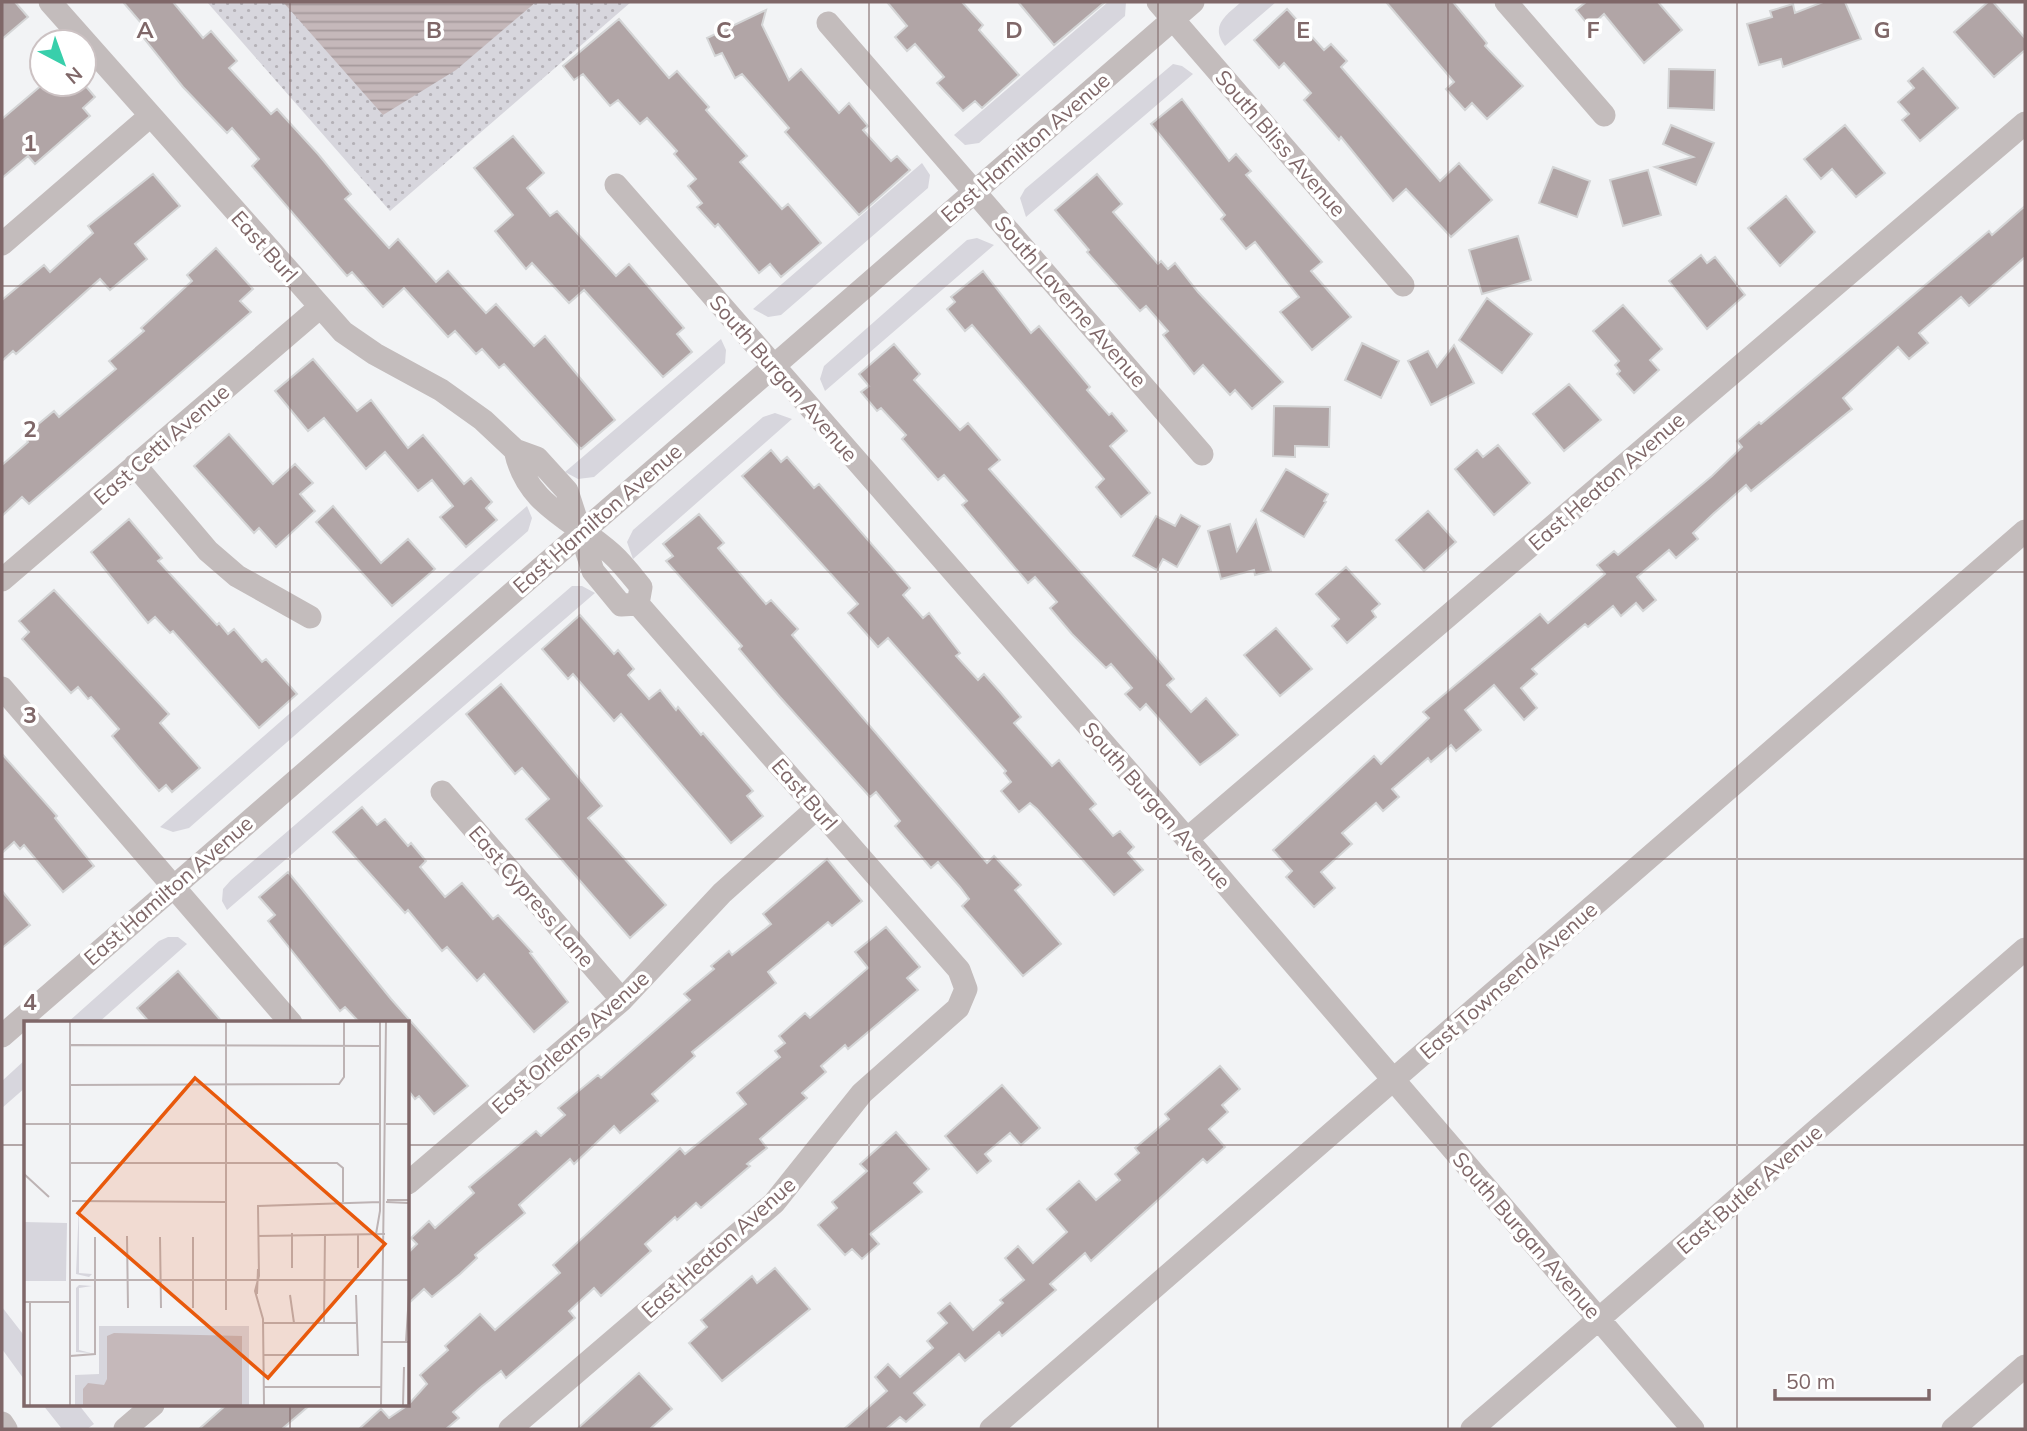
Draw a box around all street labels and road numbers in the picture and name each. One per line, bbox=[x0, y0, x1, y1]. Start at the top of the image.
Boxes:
street label: South Bliss Avenue bbox=[1210, 64, 1352, 222]
street label: East Hamilton Avenue bbox=[935, 67, 1115, 227]
street label: East Burl bbox=[226, 205, 304, 287]
street label: South Laverne Avenue bbox=[989, 210, 1153, 392]
street label: South Burgan Avenue bbox=[705, 289, 863, 467]
street label: East Cetti Avenue bbox=[88, 378, 234, 510]
street label: East Heaton Avenue bbox=[1523, 406, 1689, 556]
street label: East Hamilton Avenue bbox=[507, 438, 687, 598]
street label: South Burgan Avenue bbox=[1078, 716, 1236, 894]
street label: East Burl bbox=[767, 753, 843, 835]
street label: East Hamilton Avenue bbox=[78, 810, 258, 970]
street label: East Cypress Lane bbox=[464, 820, 600, 972]
street label: East Townsend Avenue bbox=[1414, 896, 1602, 1064]
street label: East Orleans Avenue bbox=[486, 965, 654, 1119]
street label: East Butler Avenue bbox=[1671, 1119, 1827, 1259]
street label: South Burgan Avenue bbox=[1448, 1146, 1606, 1324]
street label: East Heaton Avenue bbox=[636, 1171, 800, 1323]

